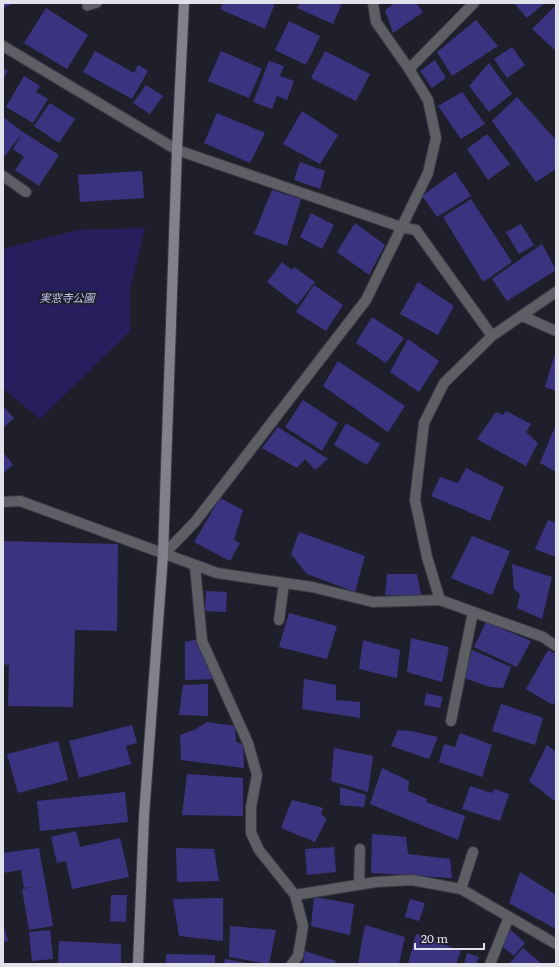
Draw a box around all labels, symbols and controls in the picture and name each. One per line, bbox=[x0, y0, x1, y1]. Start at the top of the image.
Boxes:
park label: 実窓寺公園 bbox=[40, 289, 96, 305]
scale bar bbox=[415, 925, 484, 951]
text: 20 m bbox=[421, 929, 448, 947]

